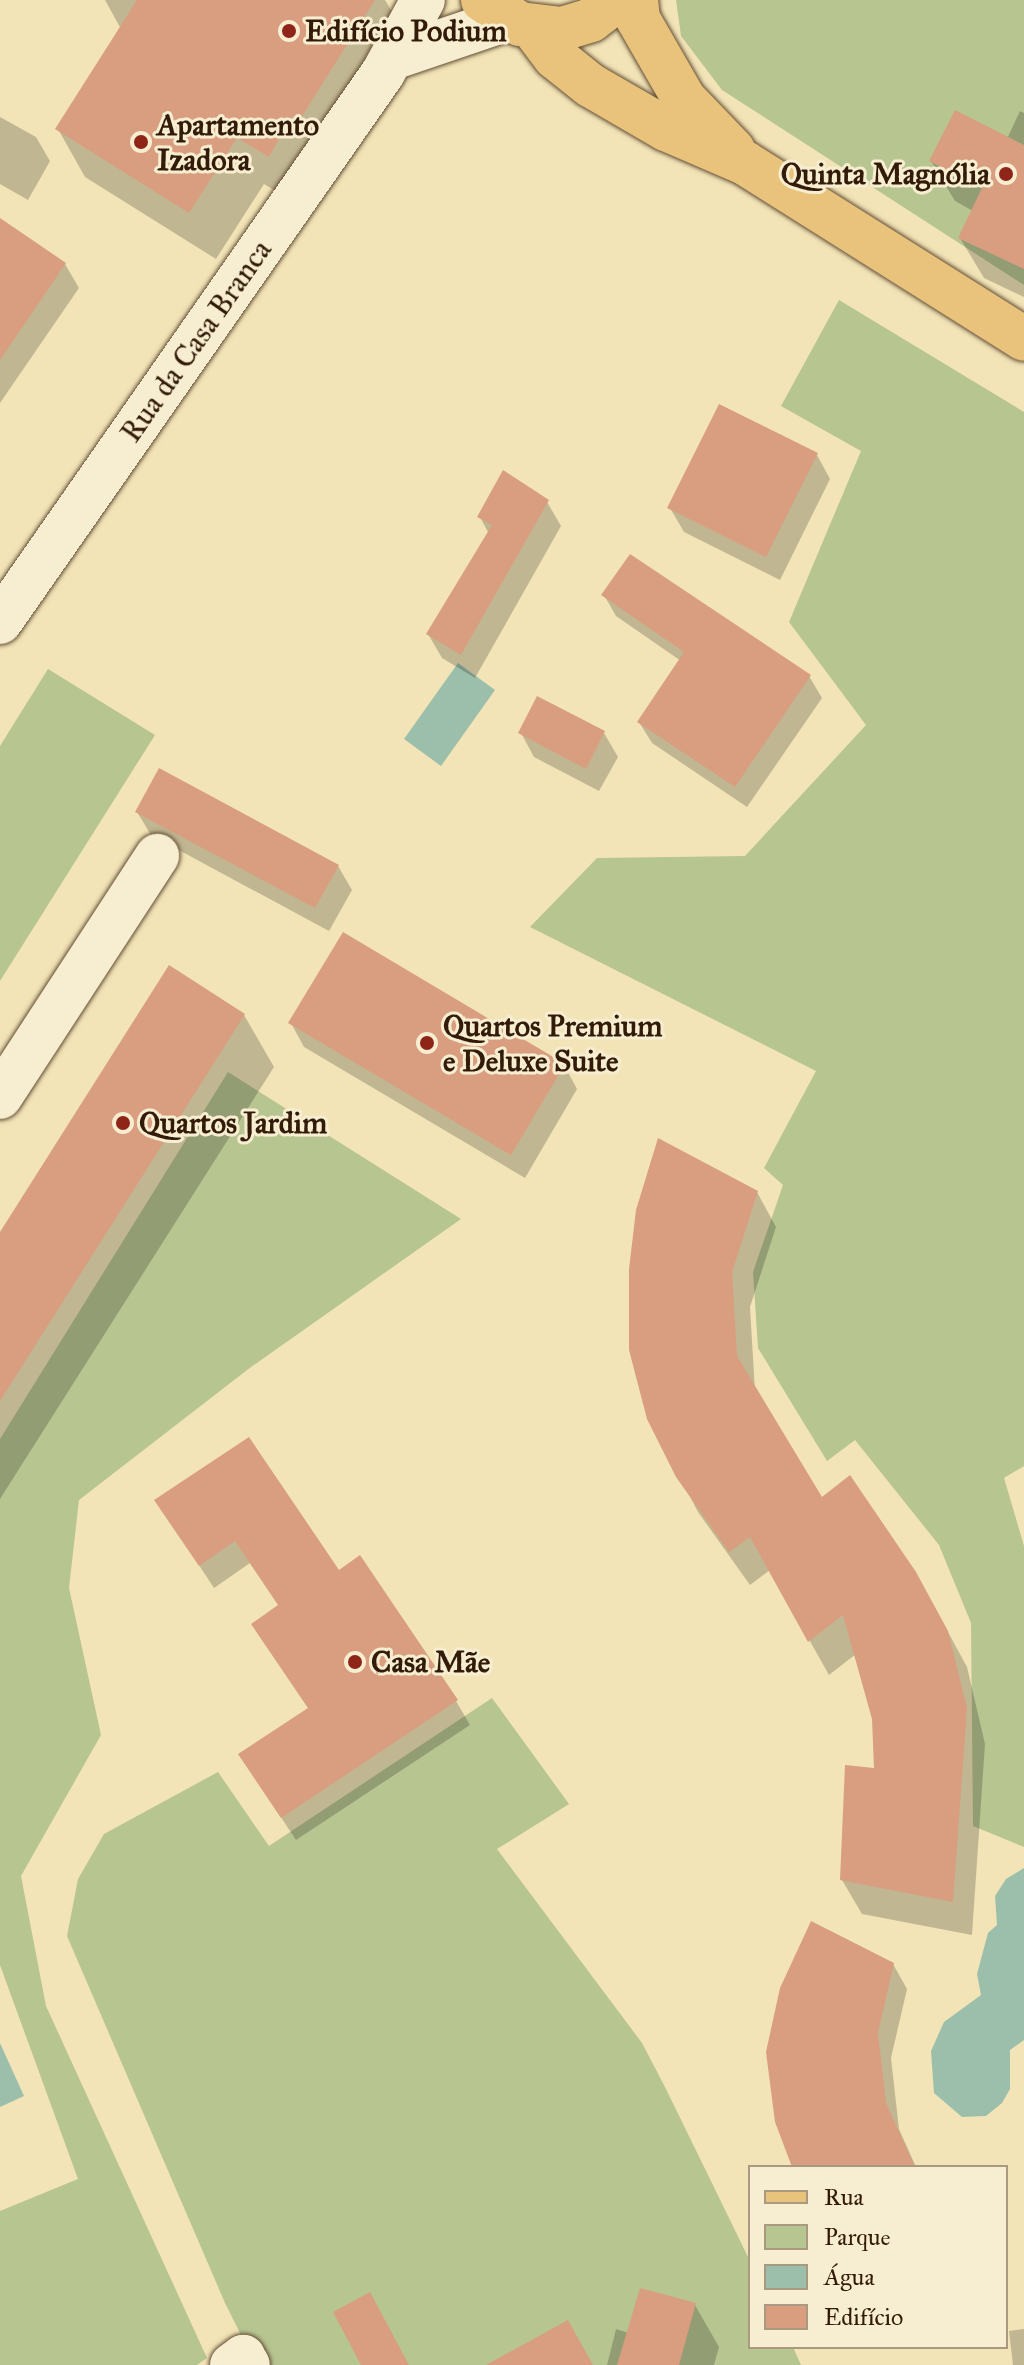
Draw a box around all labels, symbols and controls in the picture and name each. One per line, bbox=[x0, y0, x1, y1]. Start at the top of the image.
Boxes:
place label: Edifício Podium bbox=[305, 13, 507, 49]
marker: Edifício Podium bbox=[280, 22, 298, 40]
place label: Apartamento Izadora bbox=[157, 107, 319, 178]
marker: Apartamento Izadora bbox=[132, 133, 150, 151]
place label: Quinta Magnólia bbox=[781, 156, 990, 192]
marker: Quinta Magnólia bbox=[997, 165, 1015, 183]
street label: Rua da Casa Branca bbox=[113, 233, 279, 449]
place label: Quartos Premium e Deluxe Suite bbox=[443, 1008, 662, 1078]
marker: Quartos Premium e Deluxe Suite bbox=[418, 1034, 436, 1052]
place label: Quartos Jardim bbox=[139, 1105, 327, 1141]
marker: Quartos Jardim bbox=[114, 1114, 132, 1132]
place label: Casa Mãe bbox=[371, 1644, 490, 1680]
marker: Casa Mãe bbox=[346, 1653, 364, 1671]
legend bbox=[748, 2165, 1008, 2349]
text: Rua bbox=[824, 2182, 864, 2212]
text: Parque bbox=[824, 2222, 891, 2252]
text: Água bbox=[824, 2262, 875, 2292]
text: Edifício bbox=[824, 2302, 903, 2332]

